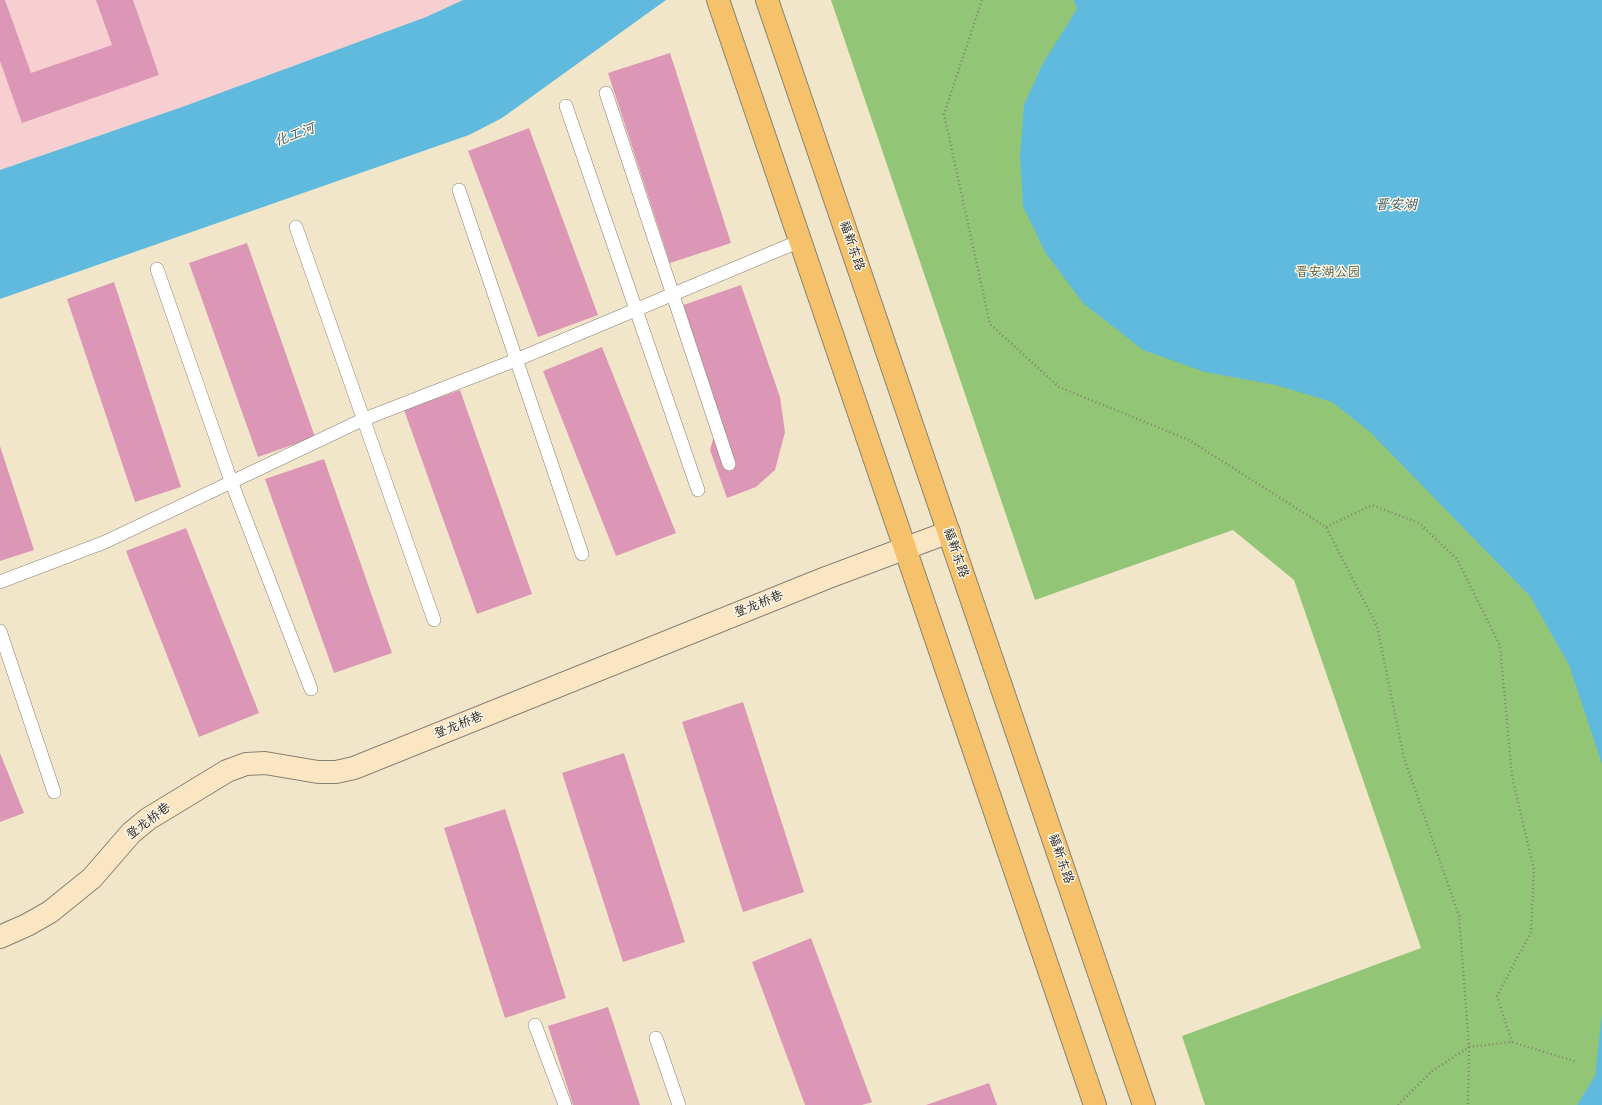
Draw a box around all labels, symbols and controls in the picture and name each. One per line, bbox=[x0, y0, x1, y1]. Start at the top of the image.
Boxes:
water label: 化工河 bbox=[272, 121, 318, 151]
water label: 晋安湖 bbox=[1375, 198, 1417, 214]
street label: 福新东路 bbox=[835, 219, 867, 273]
park label: 晋安湖公园 bbox=[1296, 265, 1360, 281]
street label: 福新东路 bbox=[939, 526, 971, 580]
street label: 登龙桥巷 bbox=[732, 588, 786, 622]
street label: 登龙桥巷 bbox=[432, 709, 486, 743]
street label: 登龙桥巷 bbox=[124, 800, 174, 844]
street label: 福新东路 bbox=[1044, 832, 1076, 886]

